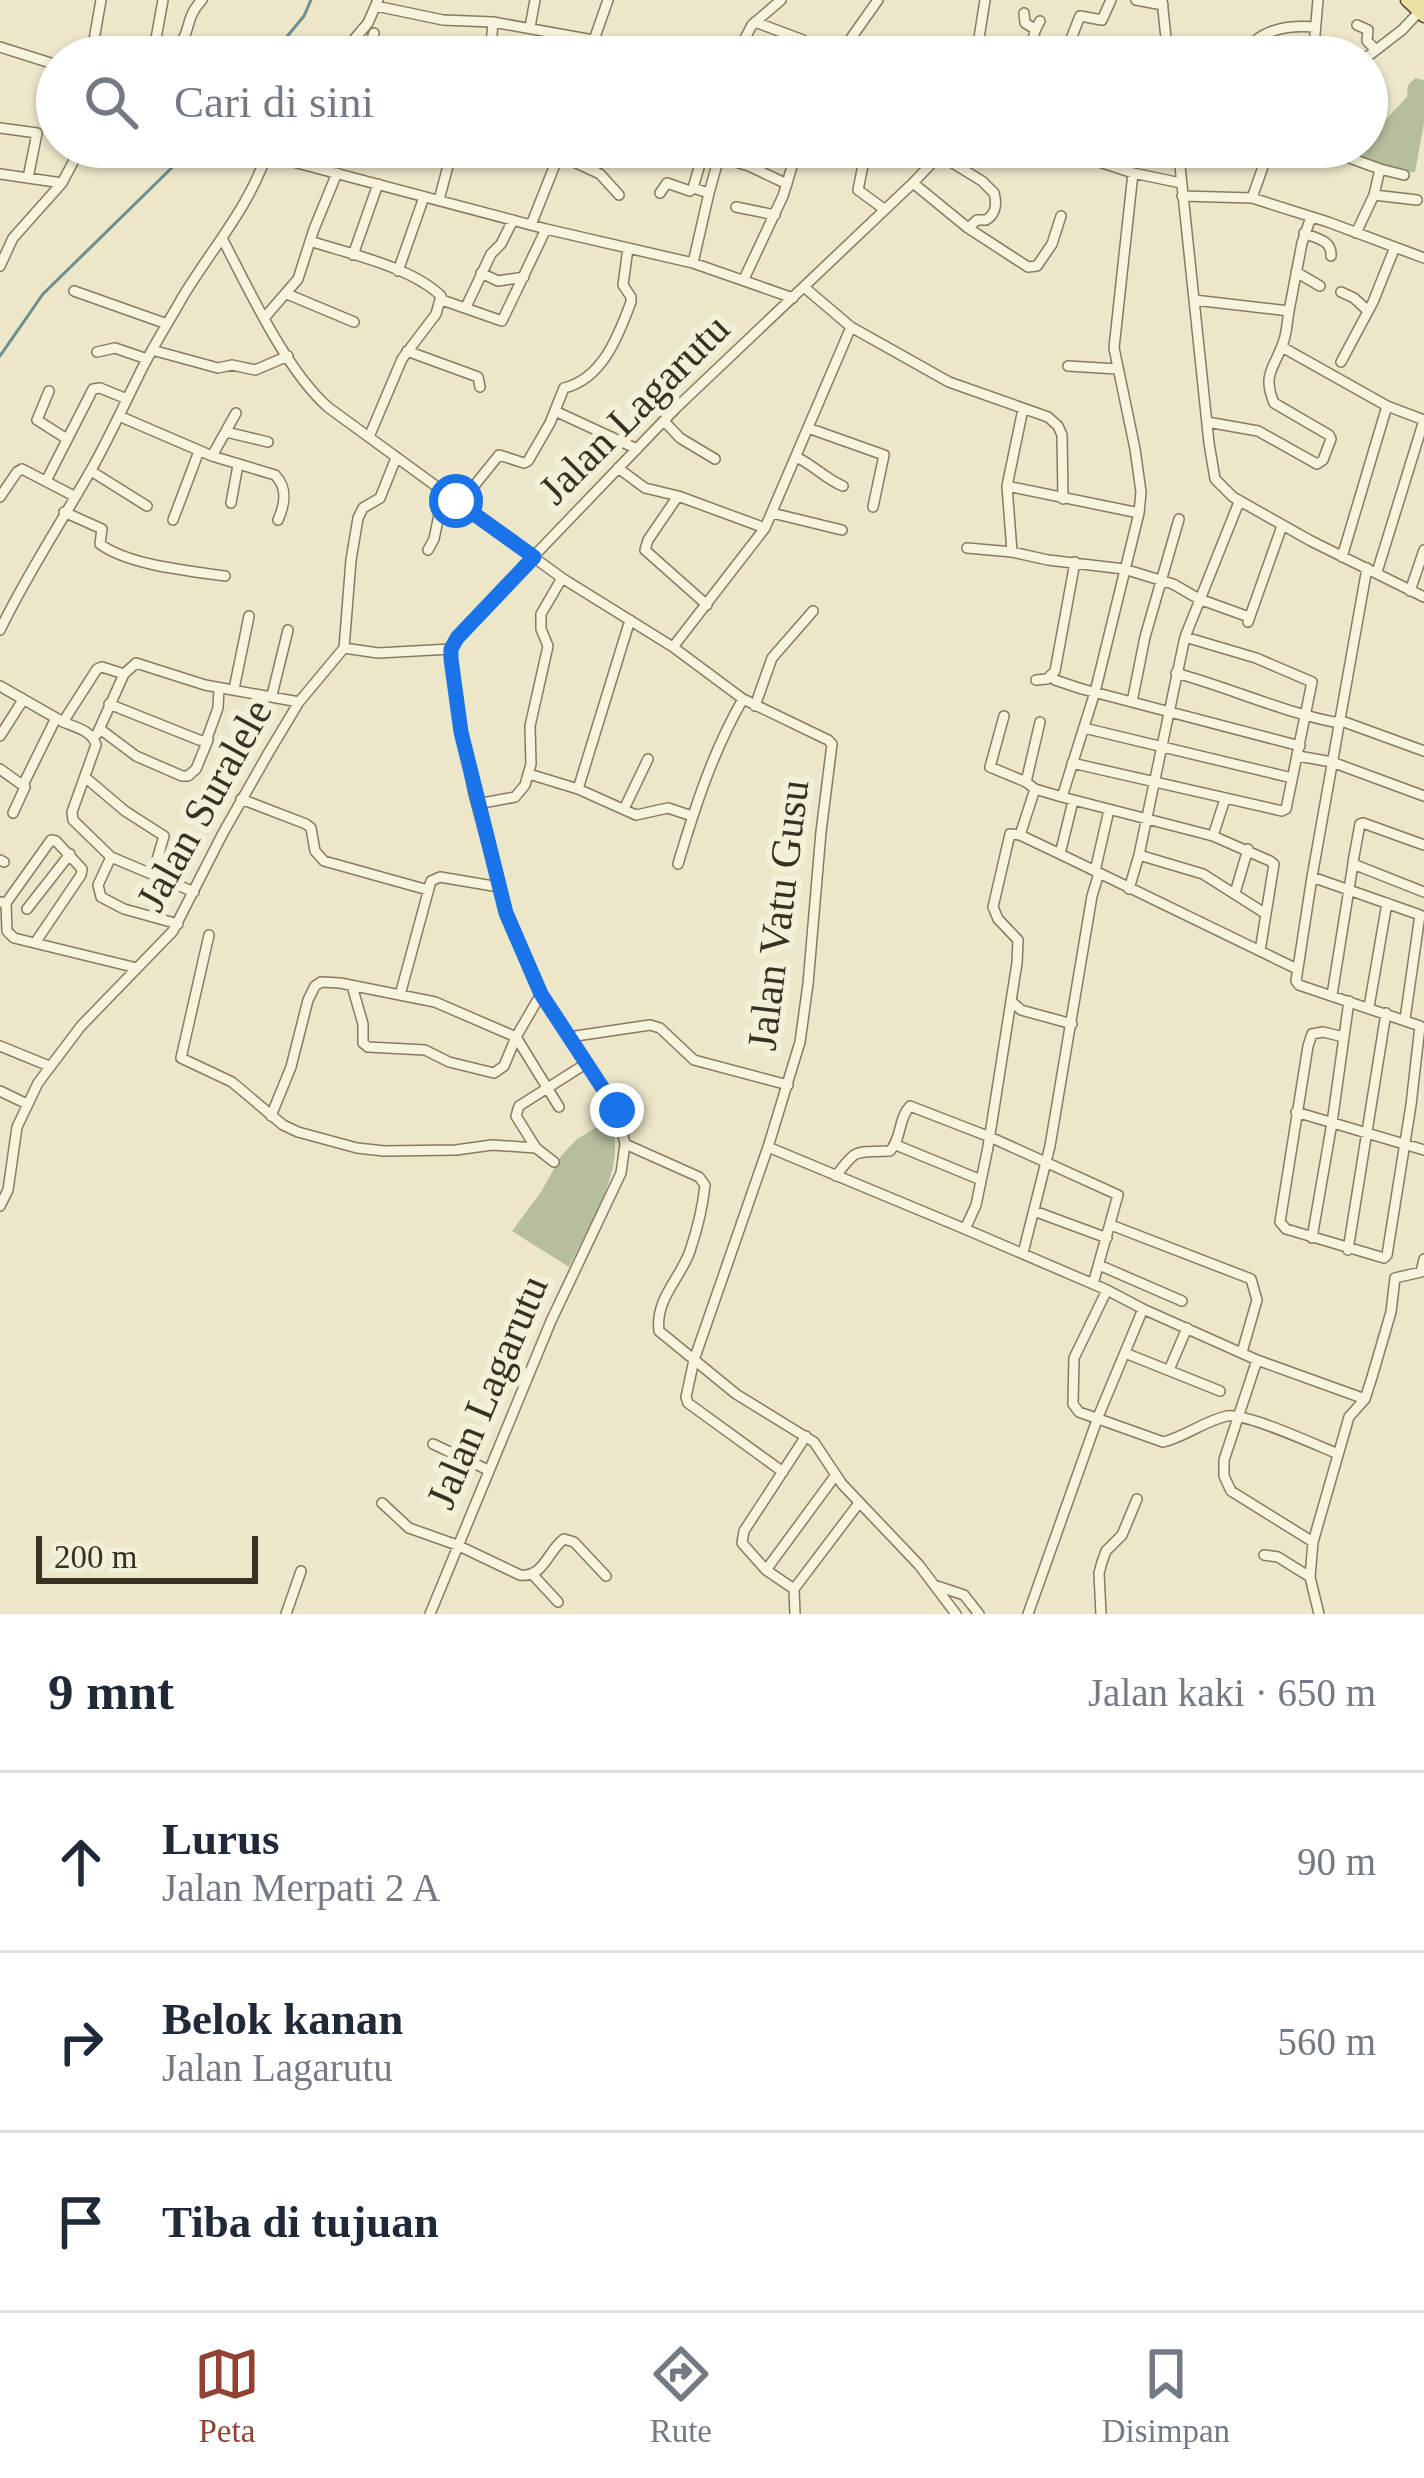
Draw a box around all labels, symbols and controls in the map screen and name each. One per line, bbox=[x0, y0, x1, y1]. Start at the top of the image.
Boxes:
search box bbox=[36, 36, 1388, 168]
icon: search bbox=[78, 69, 144, 135]
text: Cari di sini bbox=[174, 77, 374, 127]
street label: Jalan Lagarutu bbox=[530, 305, 738, 513]
route start bbox=[429, 474, 483, 528]
street label: Jalan Suralele bbox=[127, 691, 281, 919]
street label: Jalan Vatu Gusu bbox=[739, 777, 817, 1053]
route end bbox=[590, 1083, 644, 1137]
street label: Jalan Lagarutu bbox=[417, 1269, 557, 1515]
scale bar bbox=[36, 1530, 258, 1583]
text: 200 m bbox=[54, 1539, 137, 1575]
text: 9 mnt bbox=[48, 1664, 174, 1720]
text: Jalan kaki · 650 m bbox=[1088, 1671, 1376, 1714]
text: Lurus bbox=[162, 1814, 280, 1864]
icon: ahead bbox=[48, 1829, 114, 1895]
text: 90 m bbox=[1297, 1840, 1376, 1883]
text: Jalan Merpati 2 A bbox=[162, 1866, 440, 1909]
text: Belok kanan bbox=[162, 1994, 403, 2044]
icon: right bbox=[48, 2009, 114, 2075]
text: 560 m bbox=[1277, 2020, 1376, 2063]
text: Jalan Lagarutu bbox=[162, 2046, 393, 2089]
icon: arrive bbox=[48, 2189, 114, 2255]
text: Tiba di tujuan bbox=[162, 2197, 439, 2247]
tab: Peta bbox=[194, 2341, 260, 2450]
tab: Rute bbox=[648, 2341, 714, 2450]
tab: Disimpan bbox=[1102, 2341, 1230, 2450]

